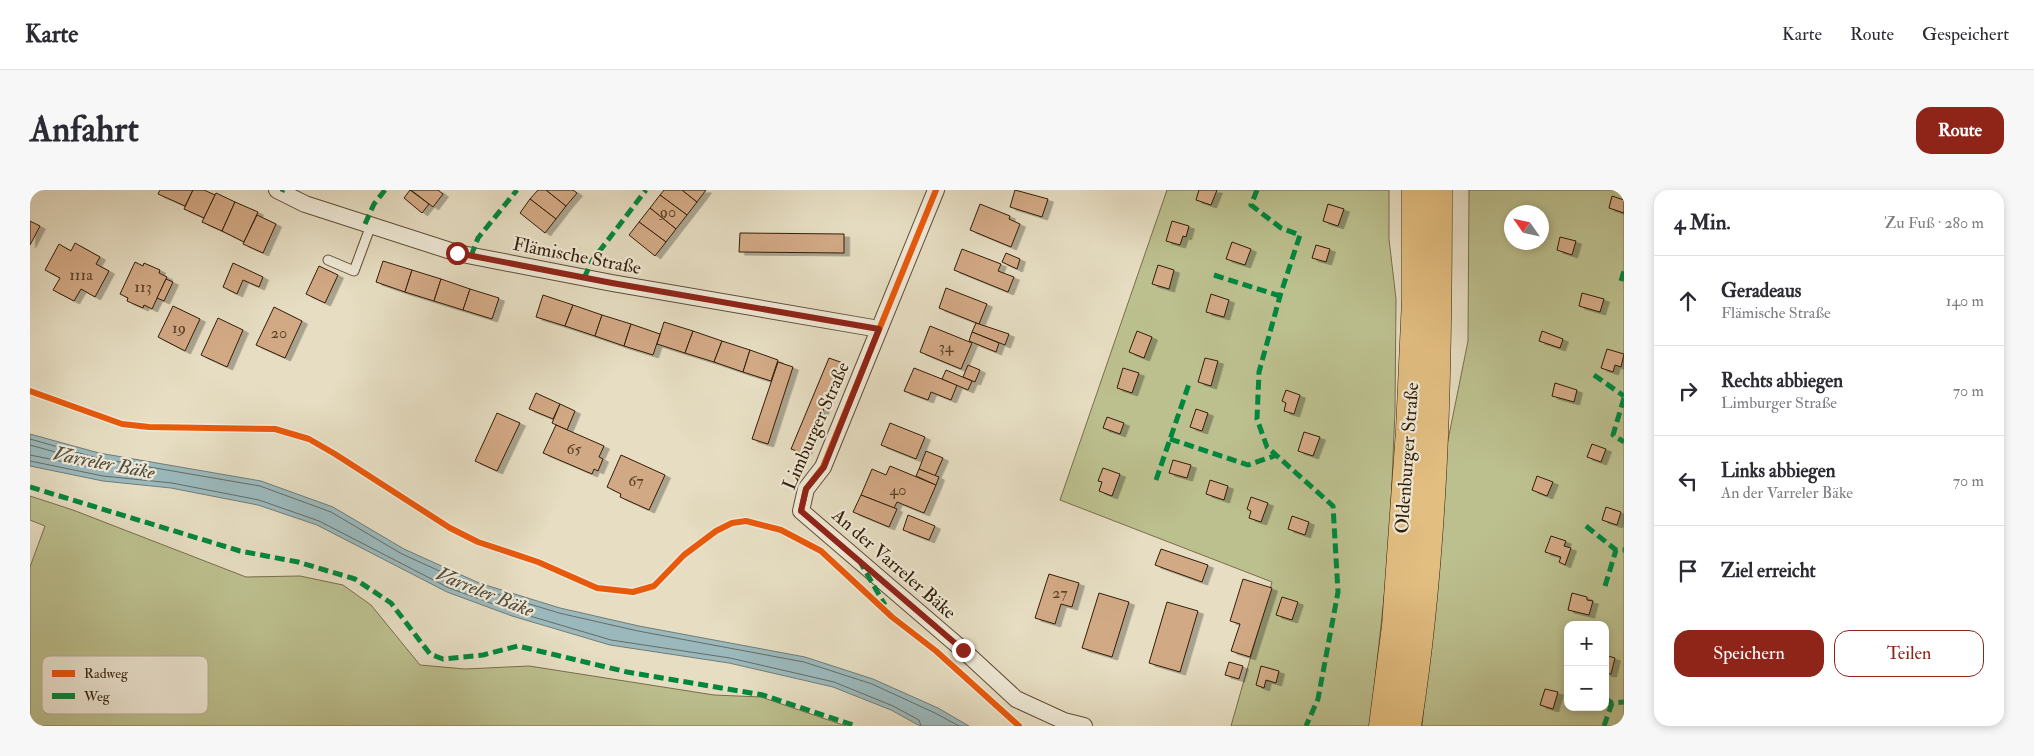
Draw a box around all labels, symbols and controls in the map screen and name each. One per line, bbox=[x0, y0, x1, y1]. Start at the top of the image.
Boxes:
text: Karte bbox=[25, 19, 78, 50]
text: Karte bbox=[1782, 23, 1822, 46]
text: Route bbox=[1850, 23, 1894, 46]
text: Gespeichert bbox=[1922, 23, 2009, 46]
button: Route bbox=[1916, 107, 2004, 154]
text: Anfahrt bbox=[30, 108, 139, 152]
house number: 90 bbox=[659, 202, 676, 222]
north arrow bbox=[1504, 205, 1549, 250]
text: 4 Min. bbox=[1674, 209, 1731, 236]
text: Zu Fuß · 280 m bbox=[1884, 213, 1984, 233]
street label: Flämische Straße bbox=[511, 232, 643, 280]
route start bbox=[446, 242, 469, 265]
house number: 111a bbox=[69, 265, 93, 285]
house number: 113 bbox=[134, 277, 152, 297]
text: Geradeaus bbox=[1721, 279, 1801, 303]
icon: ahead bbox=[1674, 287, 1702, 315]
text: 140 m bbox=[1946, 291, 1984, 311]
text: Flämische Straße bbox=[1721, 303, 1831, 323]
house number: 19 bbox=[172, 318, 186, 338]
house number: 20 bbox=[271, 323, 287, 343]
house number: 34 bbox=[939, 337, 955, 357]
street label: Limburger Straße bbox=[777, 358, 855, 494]
text: Rechts abbiegen bbox=[1721, 369, 1843, 393]
icon: right bbox=[1674, 377, 1702, 405]
text: 70 m bbox=[1953, 381, 1984, 401]
street label: Oldenburger Straße bbox=[1390, 382, 1424, 534]
text: Limburger Straße bbox=[1721, 393, 1837, 413]
house number: 65 bbox=[566, 439, 582, 459]
water label: Varreler Bäke bbox=[51, 441, 157, 485]
text: Links abbiegen bbox=[1721, 459, 1835, 483]
icon: left bbox=[1674, 467, 1702, 495]
house number: 67 bbox=[628, 471, 644, 491]
text: 70 m bbox=[1953, 471, 1984, 491]
house number: 40 bbox=[890, 480, 906, 500]
text: An der Varreler Bäke bbox=[1721, 483, 1853, 503]
street label: An der Varreler Bäke bbox=[826, 503, 961, 625]
icon: arrive bbox=[1674, 557, 1702, 585]
text: Ziel erreicht bbox=[1721, 559, 1816, 583]
water label: Varreler Bäke bbox=[433, 561, 538, 623]
house number: 27 bbox=[1052, 583, 1068, 603]
map controls bbox=[1564, 621, 1609, 711]
button: + bbox=[1564, 621, 1609, 666]
button: Speichern bbox=[1674, 630, 1824, 677]
button: Teilen bbox=[1834, 630, 1984, 677]
route end bbox=[952, 639, 975, 662]
legend bbox=[42, 656, 208, 714]
text: Radweg bbox=[84, 665, 129, 682]
button: − bbox=[1564, 666, 1609, 711]
text: Weg bbox=[83, 688, 111, 705]

